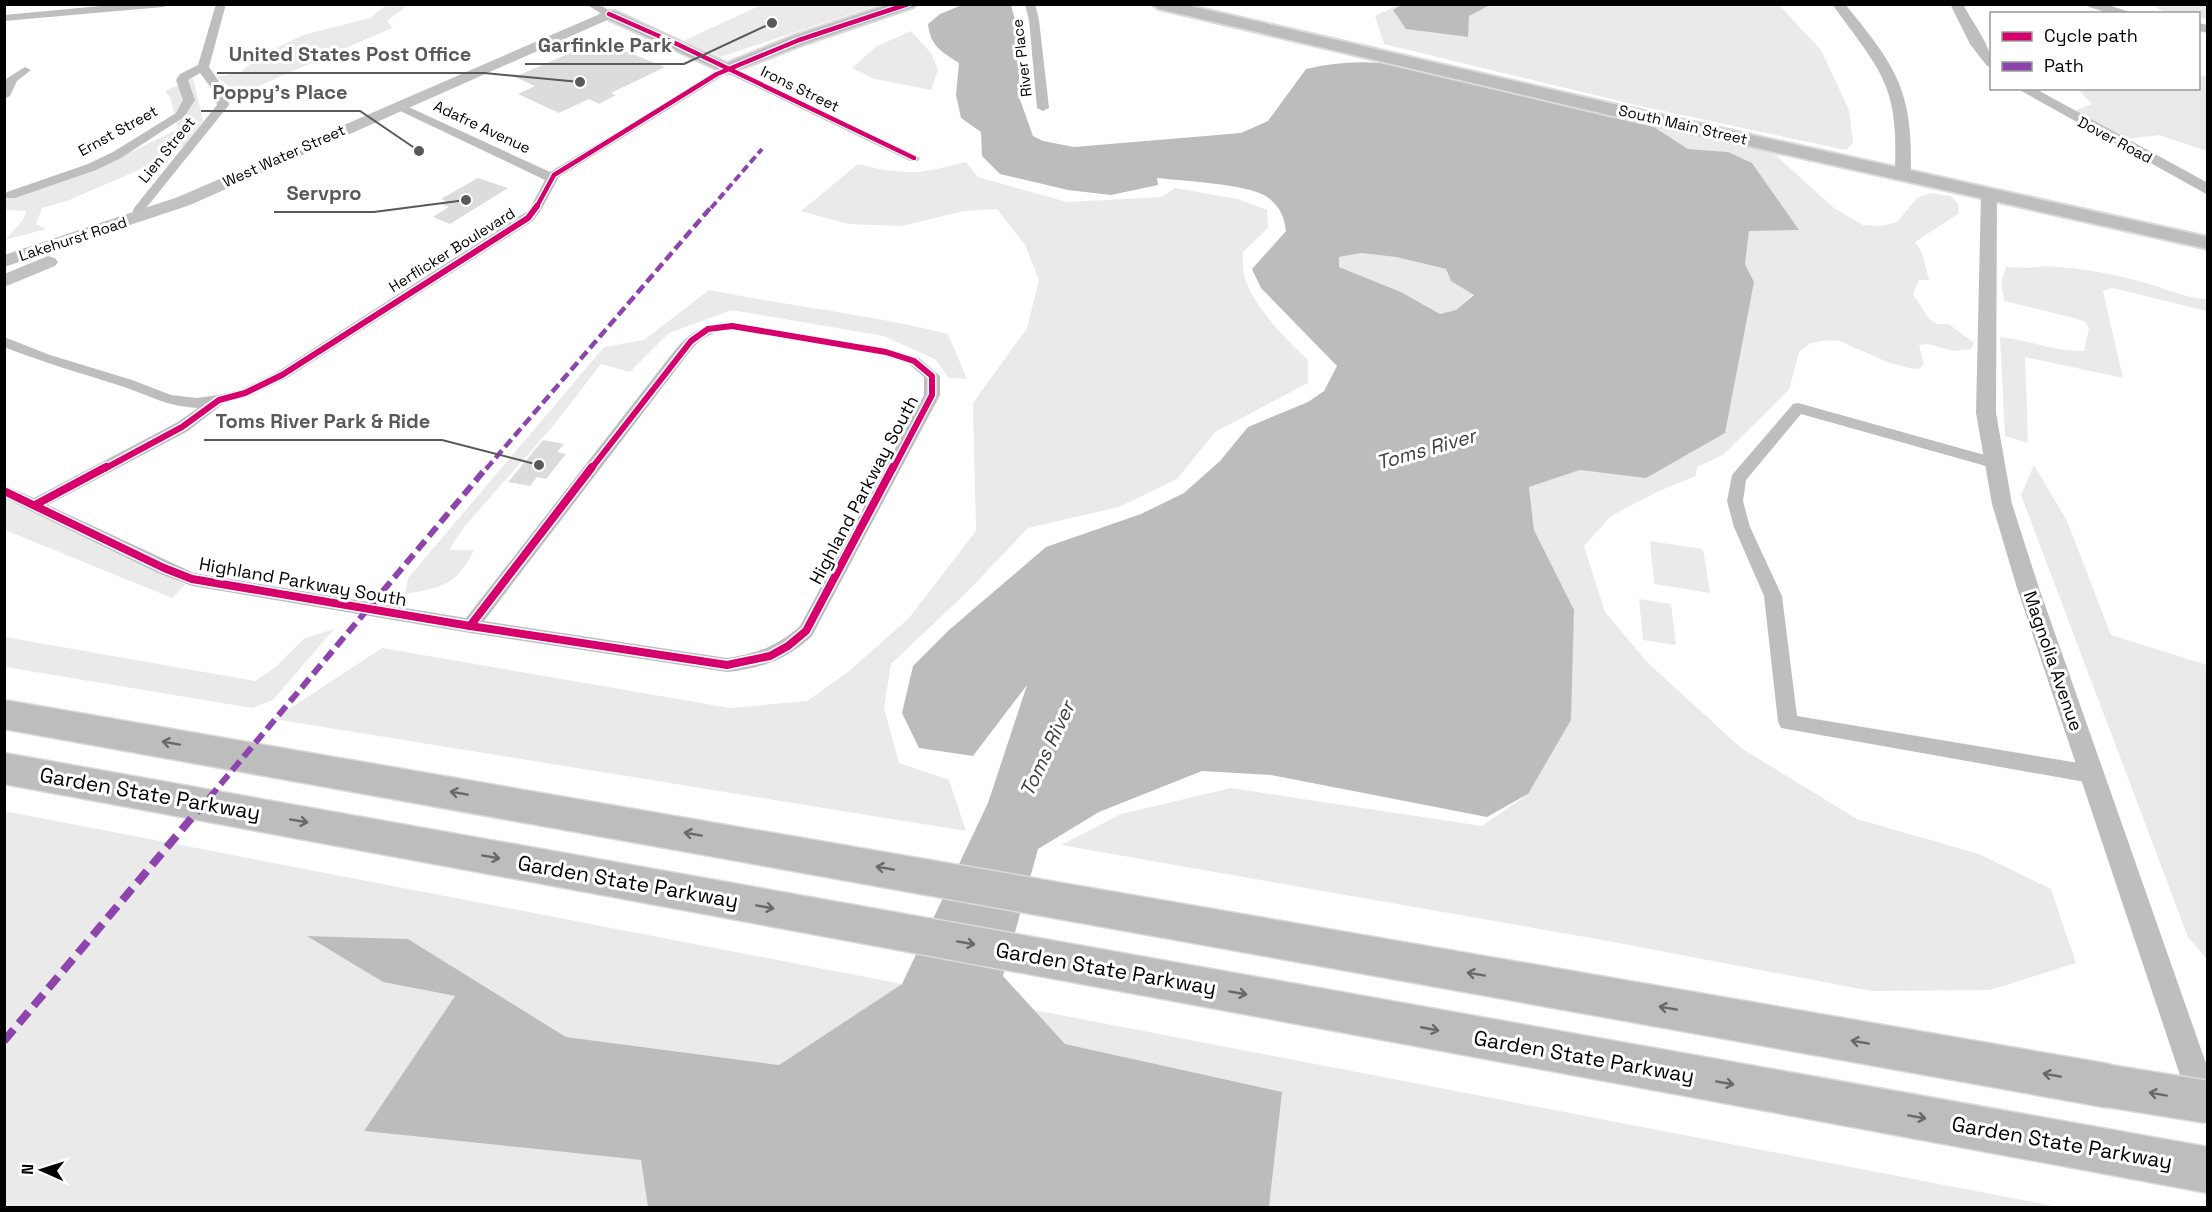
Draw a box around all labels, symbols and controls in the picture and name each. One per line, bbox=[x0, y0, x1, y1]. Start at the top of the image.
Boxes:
legend bbox=[1990, 12, 2200, 90]
street label: River Place bbox=[1007, 18, 1036, 98]
text: Cycle path bbox=[2044, 24, 2138, 47]
callout: Garfinkle Park bbox=[525, 26, 684, 64]
text: Garfinkle Park bbox=[538, 32, 672, 58]
callout: United States Post Office bbox=[217, 35, 484, 73]
text: United States Post Office bbox=[229, 41, 471, 67]
text: Path bbox=[2044, 54, 2084, 77]
street label: Irons Street bbox=[758, 61, 843, 116]
callout: Poppy's Place bbox=[201, 73, 360, 111]
text: Poppy's Place bbox=[212, 79, 348, 105]
street label: Adafre Avenue bbox=[431, 96, 534, 157]
street label: South Main Street bbox=[1617, 100, 1750, 149]
street label: Ernst Street bbox=[75, 101, 161, 160]
street label: Dover Road bbox=[2075, 112, 2156, 167]
street label: Lien Street bbox=[134, 113, 199, 187]
street label: West Water Street bbox=[220, 120, 348, 191]
callout: Servpro bbox=[274, 174, 374, 212]
text: Servpro bbox=[286, 180, 362, 206]
street label: Herflicker Boulevard bbox=[385, 203, 518, 296]
street label: Lakehurst Road bbox=[16, 212, 129, 265]
street label: Highland Parkway South bbox=[804, 391, 923, 588]
callout: Toms River Park & Ride bbox=[204, 402, 442, 440]
text: Toms River Park & Ride bbox=[216, 408, 430, 434]
water label: Toms River bbox=[1373, 422, 1481, 476]
street label: Highland Parkway South bbox=[197, 552, 409, 611]
street label: Magnolia Avenue bbox=[2019, 588, 2088, 734]
water label: Toms River bbox=[1014, 695, 1081, 801]
one-way arrow bbox=[162, 738, 182, 749]
street label: Garden State Parkway bbox=[38, 761, 263, 826]
one-way arrow bbox=[450, 787, 469, 798]
one-way arrow bbox=[289, 816, 309, 827]
one-way arrow bbox=[683, 828, 703, 839]
street label: Garden State Parkway bbox=[516, 849, 741, 914]
one-way arrow bbox=[481, 852, 500, 863]
one-way arrow bbox=[875, 862, 895, 873]
one-way arrow bbox=[755, 902, 775, 913]
street label: Garden State Parkway bbox=[994, 936, 1219, 1001]
one-way arrow bbox=[955, 938, 975, 949]
one-way arrow bbox=[1466, 968, 1486, 979]
one-way arrow bbox=[1228, 988, 1247, 999]
one-way arrow bbox=[1658, 1002, 1678, 1013]
one-way arrow bbox=[1419, 1024, 1439, 1035]
street label: Garden State Parkway bbox=[1472, 1024, 1697, 1089]
one-way arrow bbox=[1850, 1036, 1870, 1047]
one-way arrow bbox=[2042, 1070, 2062, 1081]
one-way arrow bbox=[1715, 1078, 1734, 1089]
one-way arrow bbox=[2149, 1088, 2169, 1099]
street label: Garden State Parkway bbox=[1950, 1110, 2175, 1175]
one-way arrow bbox=[1906, 1112, 1926, 1123]
north arrow bbox=[12, 1140, 72, 1200]
text: N bbox=[17, 1163, 38, 1175]

